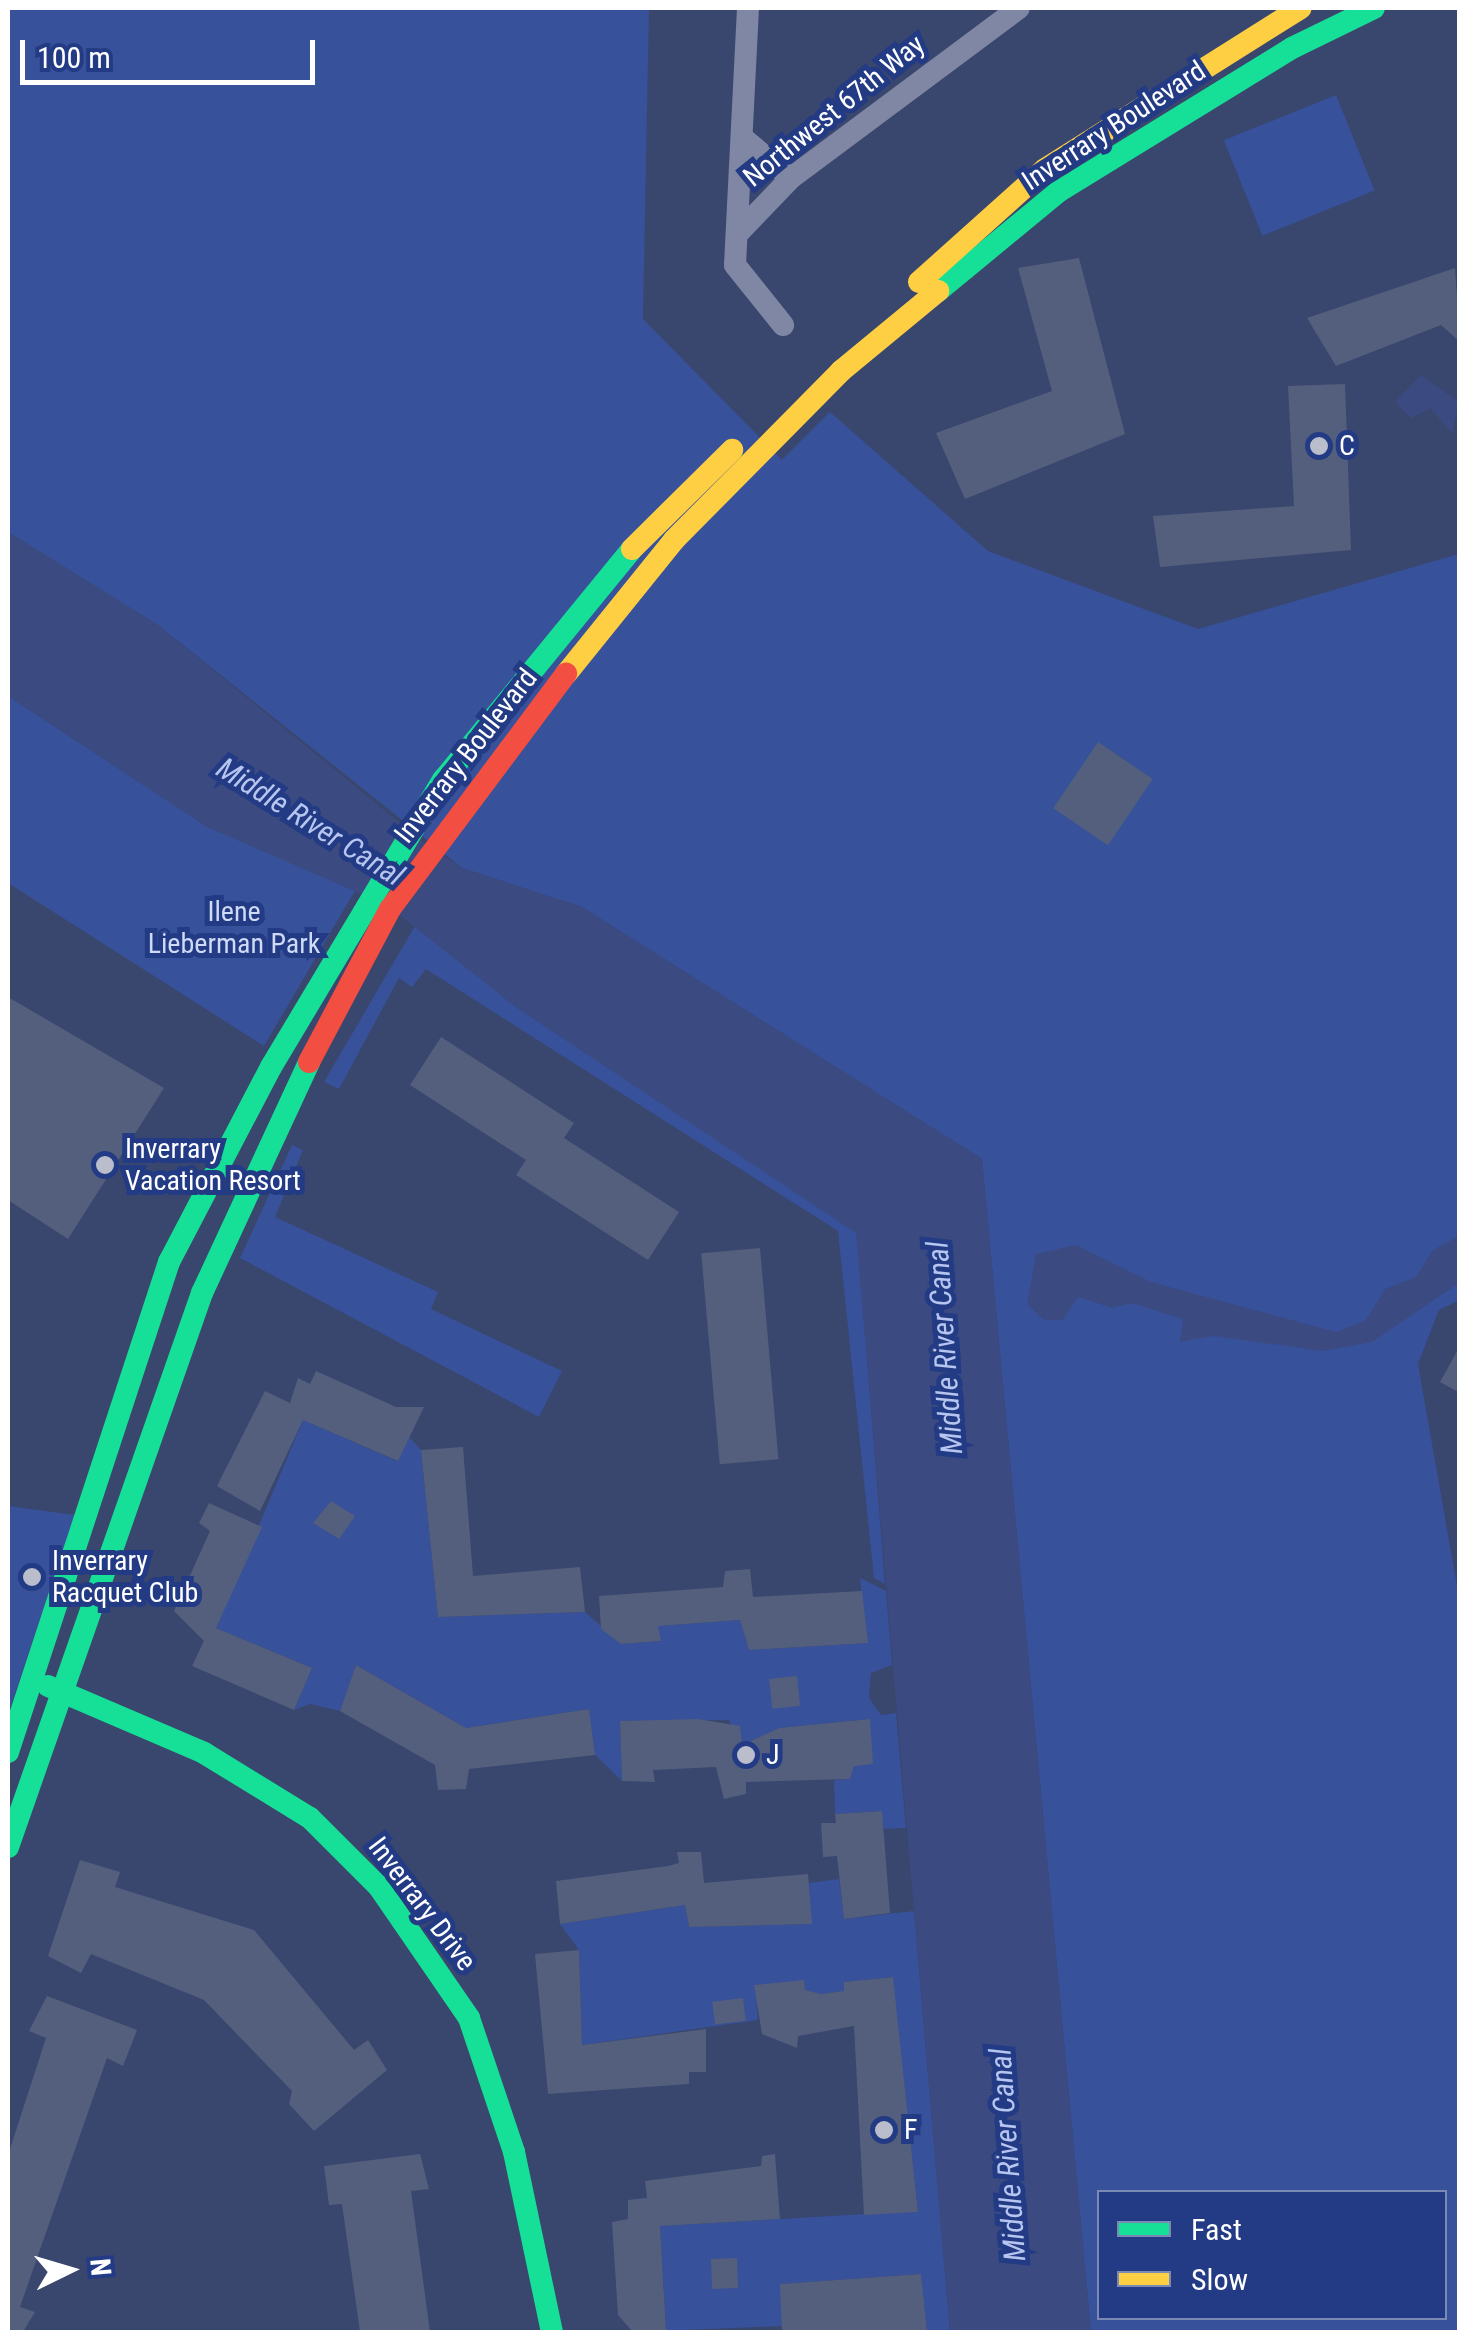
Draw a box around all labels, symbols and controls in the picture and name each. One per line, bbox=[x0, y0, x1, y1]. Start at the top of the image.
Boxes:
scale bar bbox=[25, 20, 320, 82]
street label: Northwest 67th Way bbox=[737, 28, 931, 194]
text: 100 m bbox=[37, 40, 111, 75]
street label: Inverrary Boulevard bbox=[1016, 54, 1212, 198]
place label: C bbox=[1339, 429, 1355, 463]
marker: C bbox=[1308, 435, 1330, 457]
street label: Inverrary Boulevard bbox=[388, 662, 544, 850]
water label: Middle River Canal bbox=[210, 750, 410, 894]
park label: Ilene Lieberman Park bbox=[148, 895, 320, 961]
place label: Inverrary Vacation Resort bbox=[125, 1132, 301, 1198]
marker: Inverrary Vacation Resort bbox=[94, 1154, 116, 1176]
water label: Middle River Canal bbox=[920, 1240, 970, 1456]
place label: Inverrary Racquet Club bbox=[52, 1544, 198, 1610]
marker: Inverrary Racquet Club bbox=[21, 1566, 43, 1588]
place label: J bbox=[766, 1738, 780, 1772]
marker: J bbox=[735, 1744, 757, 1766]
street label: Inverrary Drive bbox=[361, 1831, 483, 1977]
water label: Middle River Canal bbox=[983, 2047, 1033, 2263]
place label: F bbox=[904, 2113, 917, 2147]
marker: F bbox=[873, 2119, 895, 2141]
legend bbox=[1097, 2190, 1447, 2320]
text: Fast bbox=[1191, 2212, 1242, 2247]
north arrow bbox=[20, 2220, 120, 2320]
text: N bbox=[83, 2257, 118, 2277]
text: Slow bbox=[1191, 2262, 1248, 2297]

